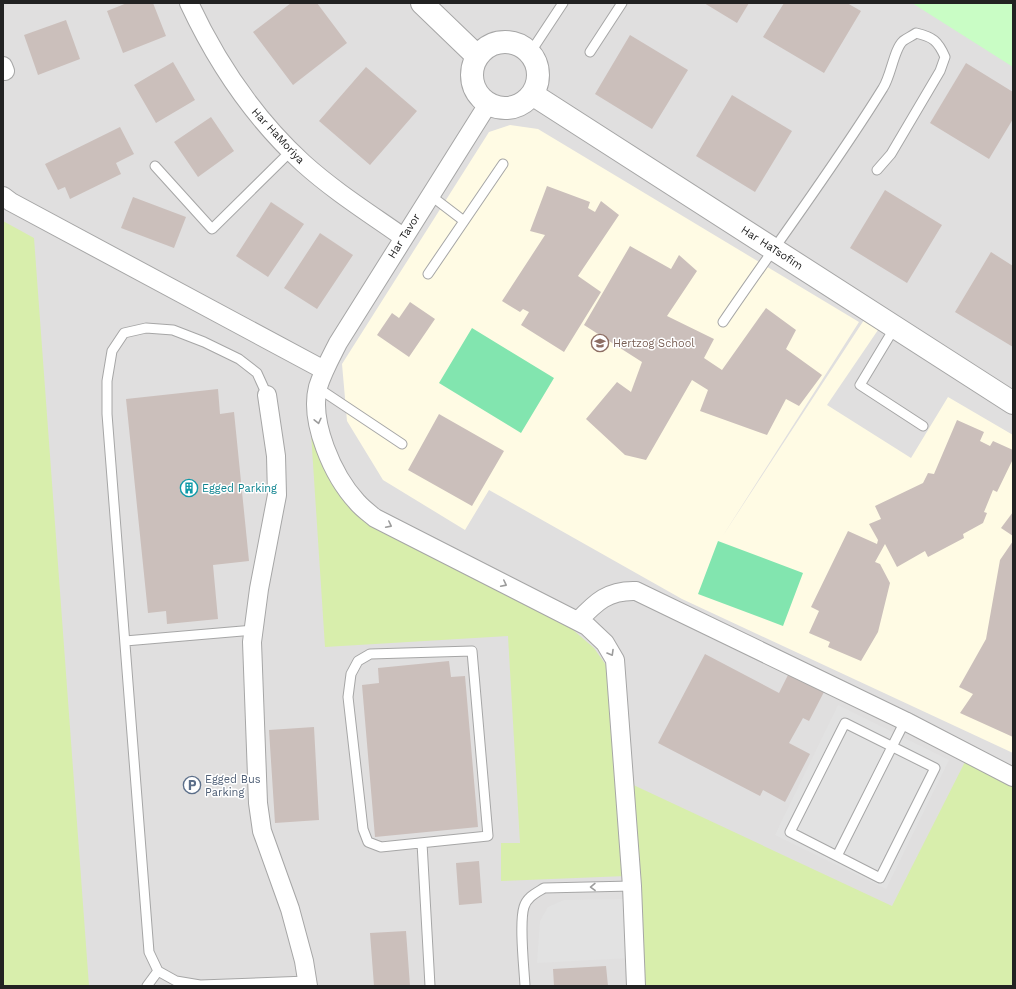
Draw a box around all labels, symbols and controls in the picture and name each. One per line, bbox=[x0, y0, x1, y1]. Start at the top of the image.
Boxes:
street label: Har HaMoriya bbox=[249, 105, 307, 167]
street label: Har Tavor bbox=[385, 211, 423, 261]
street label: Har HaTsofim bbox=[739, 223, 805, 273]
school or university icon: Hertzog School bbox=[590, 333, 610, 353]
place label: Hertzog School bbox=[613, 337, 695, 350]
one-way arrow bbox=[314, 418, 322, 424]
building icon: Egged Parking bbox=[179, 478, 199, 498]
place label: Egged Parking bbox=[202, 482, 277, 495]
one-way arrow bbox=[384, 520, 392, 527]
one-way arrow bbox=[500, 579, 508, 586]
one-way arrow bbox=[607, 649, 614, 656]
place label: Egged Bus Parking bbox=[205, 773, 261, 799]
parking icon: Egged Bus Parking bbox=[182, 775, 202, 795]
one-way arrow bbox=[590, 883, 596, 891]

